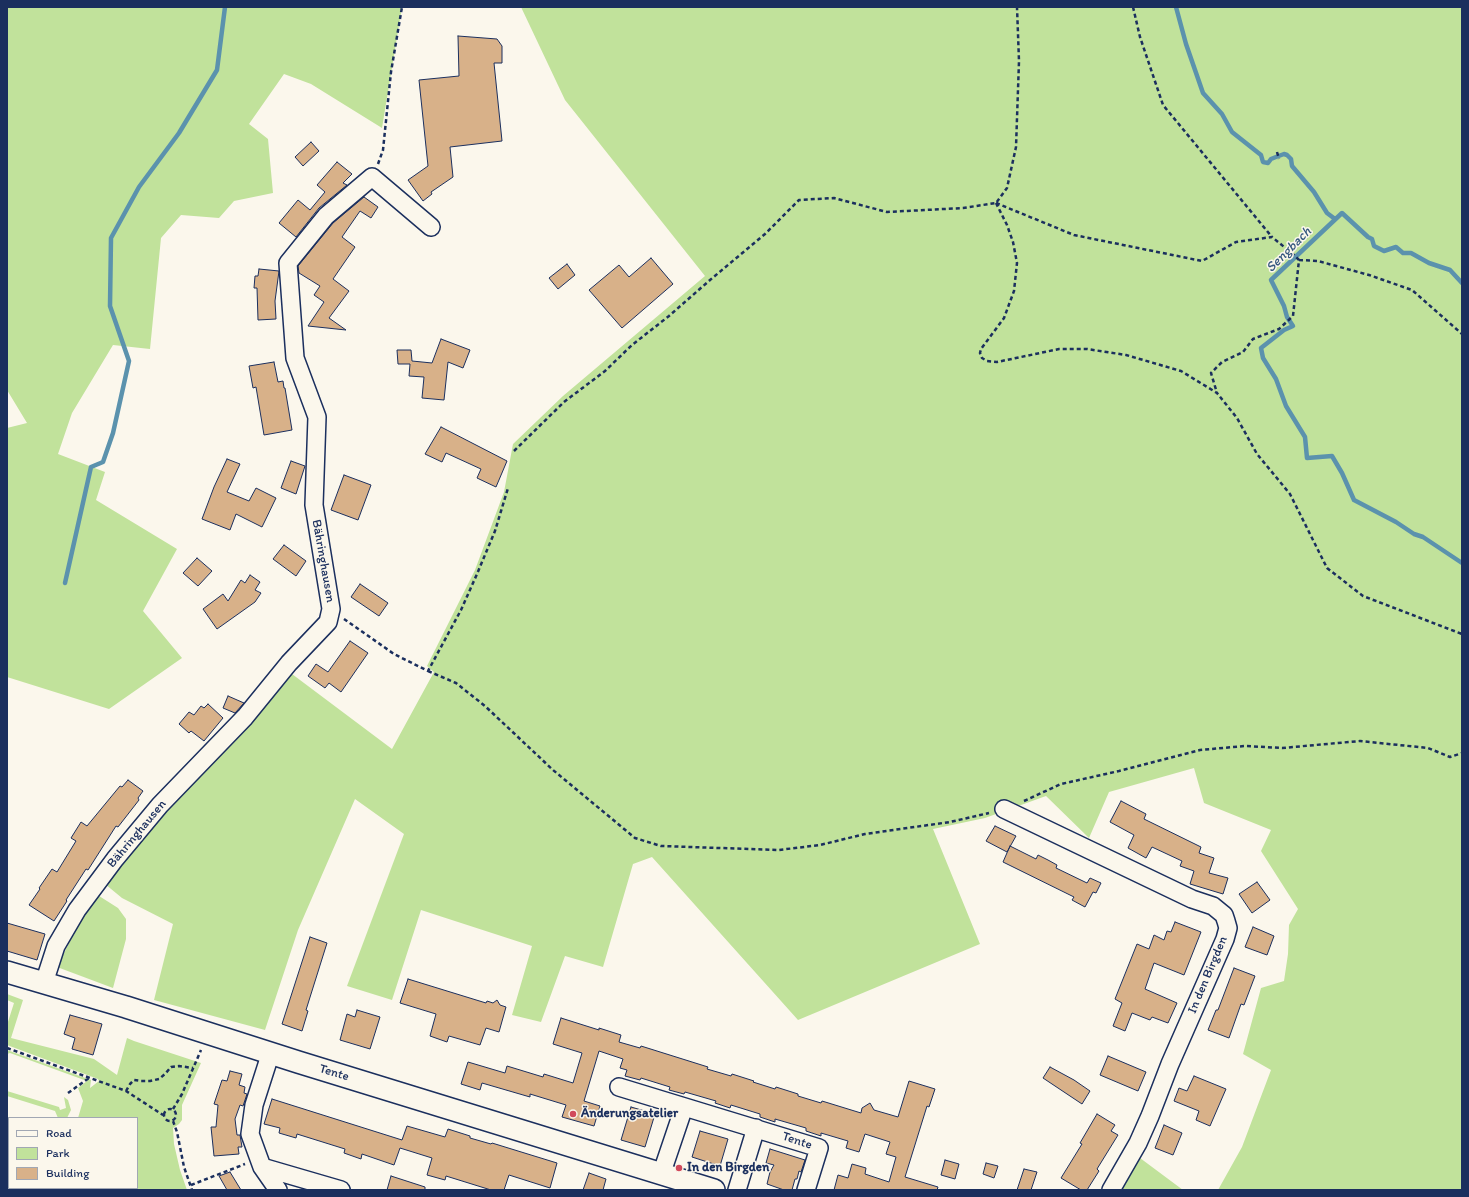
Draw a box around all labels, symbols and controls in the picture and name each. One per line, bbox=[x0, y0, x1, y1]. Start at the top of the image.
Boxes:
water label: Sengbach bbox=[1263, 224, 1315, 276]
street label: Bähringhausen bbox=[308, 518, 338, 604]
street label: Bähringhausen bbox=[104, 797, 170, 871]
street label: In den Birgden bbox=[1185, 934, 1231, 1016]
street label: Tente bbox=[317, 1061, 351, 1085]
place label: Änderungsatelier bbox=[581, 1106, 678, 1122]
marker: Änderungsatelier bbox=[568, 1109, 578, 1119]
legend bbox=[8, 1117, 138, 1189]
text: Road bbox=[46, 1126, 72, 1140]
street label: Tente bbox=[780, 1129, 814, 1153]
text: Park bbox=[46, 1146, 70, 1160]
place label: In den Birgden bbox=[687, 1160, 769, 1176]
marker: In den Birgden bbox=[674, 1163, 684, 1173]
text: Building bbox=[46, 1166, 89, 1180]

